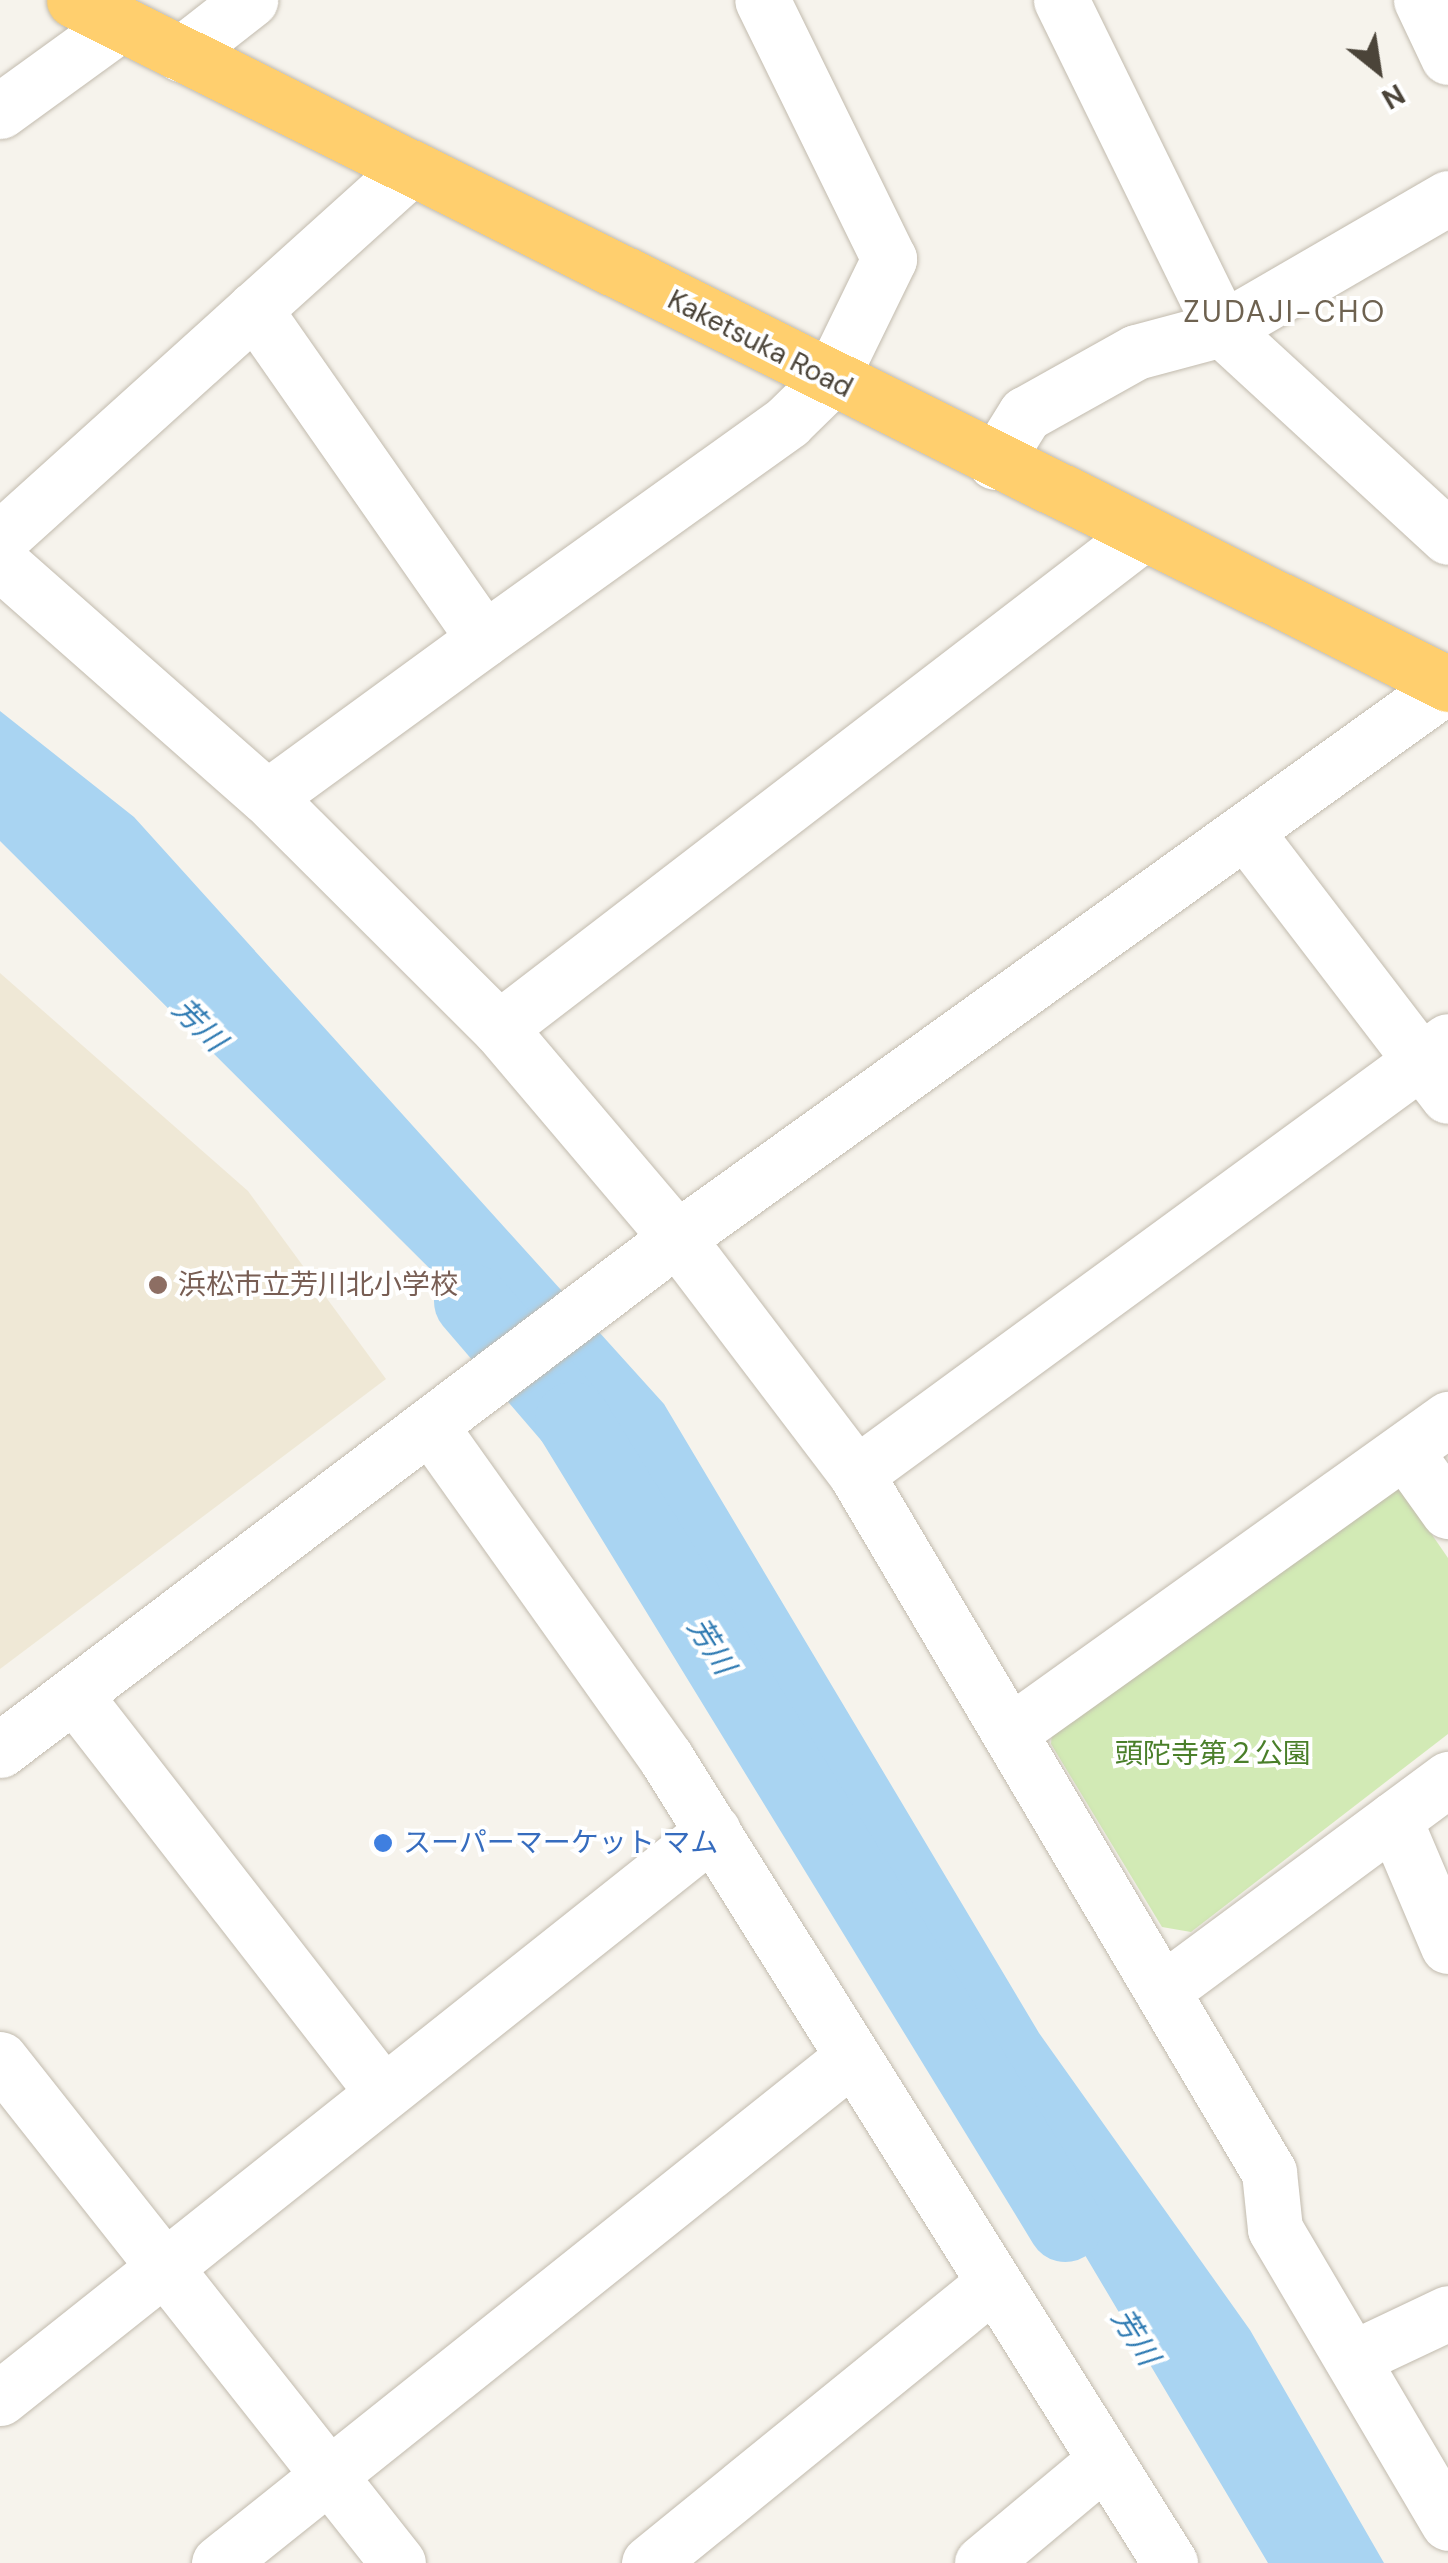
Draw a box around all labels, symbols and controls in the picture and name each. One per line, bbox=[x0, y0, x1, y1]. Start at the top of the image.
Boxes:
north arrow bbox=[1328, 20, 1428, 120]
text: N bbox=[1375, 75, 1411, 118]
street label: Kaketsuka Road bbox=[662, 283, 858, 405]
district label: ZUDAJI-CHO bbox=[1183, 294, 1387, 330]
water label: 芳川 bbox=[165, 991, 233, 1059]
place label: 浜松市立芳川北小学校 bbox=[178, 1268, 458, 1302]
marker: 浜松市立芳川北小学校 bbox=[147, 1274, 169, 1296]
water label: 芳川 bbox=[680, 1611, 742, 1681]
park label: 頭陀寺第２公園 bbox=[1115, 1737, 1311, 1771]
place label: スーパーマーケット マム bbox=[403, 1826, 718, 1860]
marker: スーパーマーケット マム bbox=[372, 1832, 394, 1854]
water label: 芳川 bbox=[1104, 2302, 1166, 2372]

